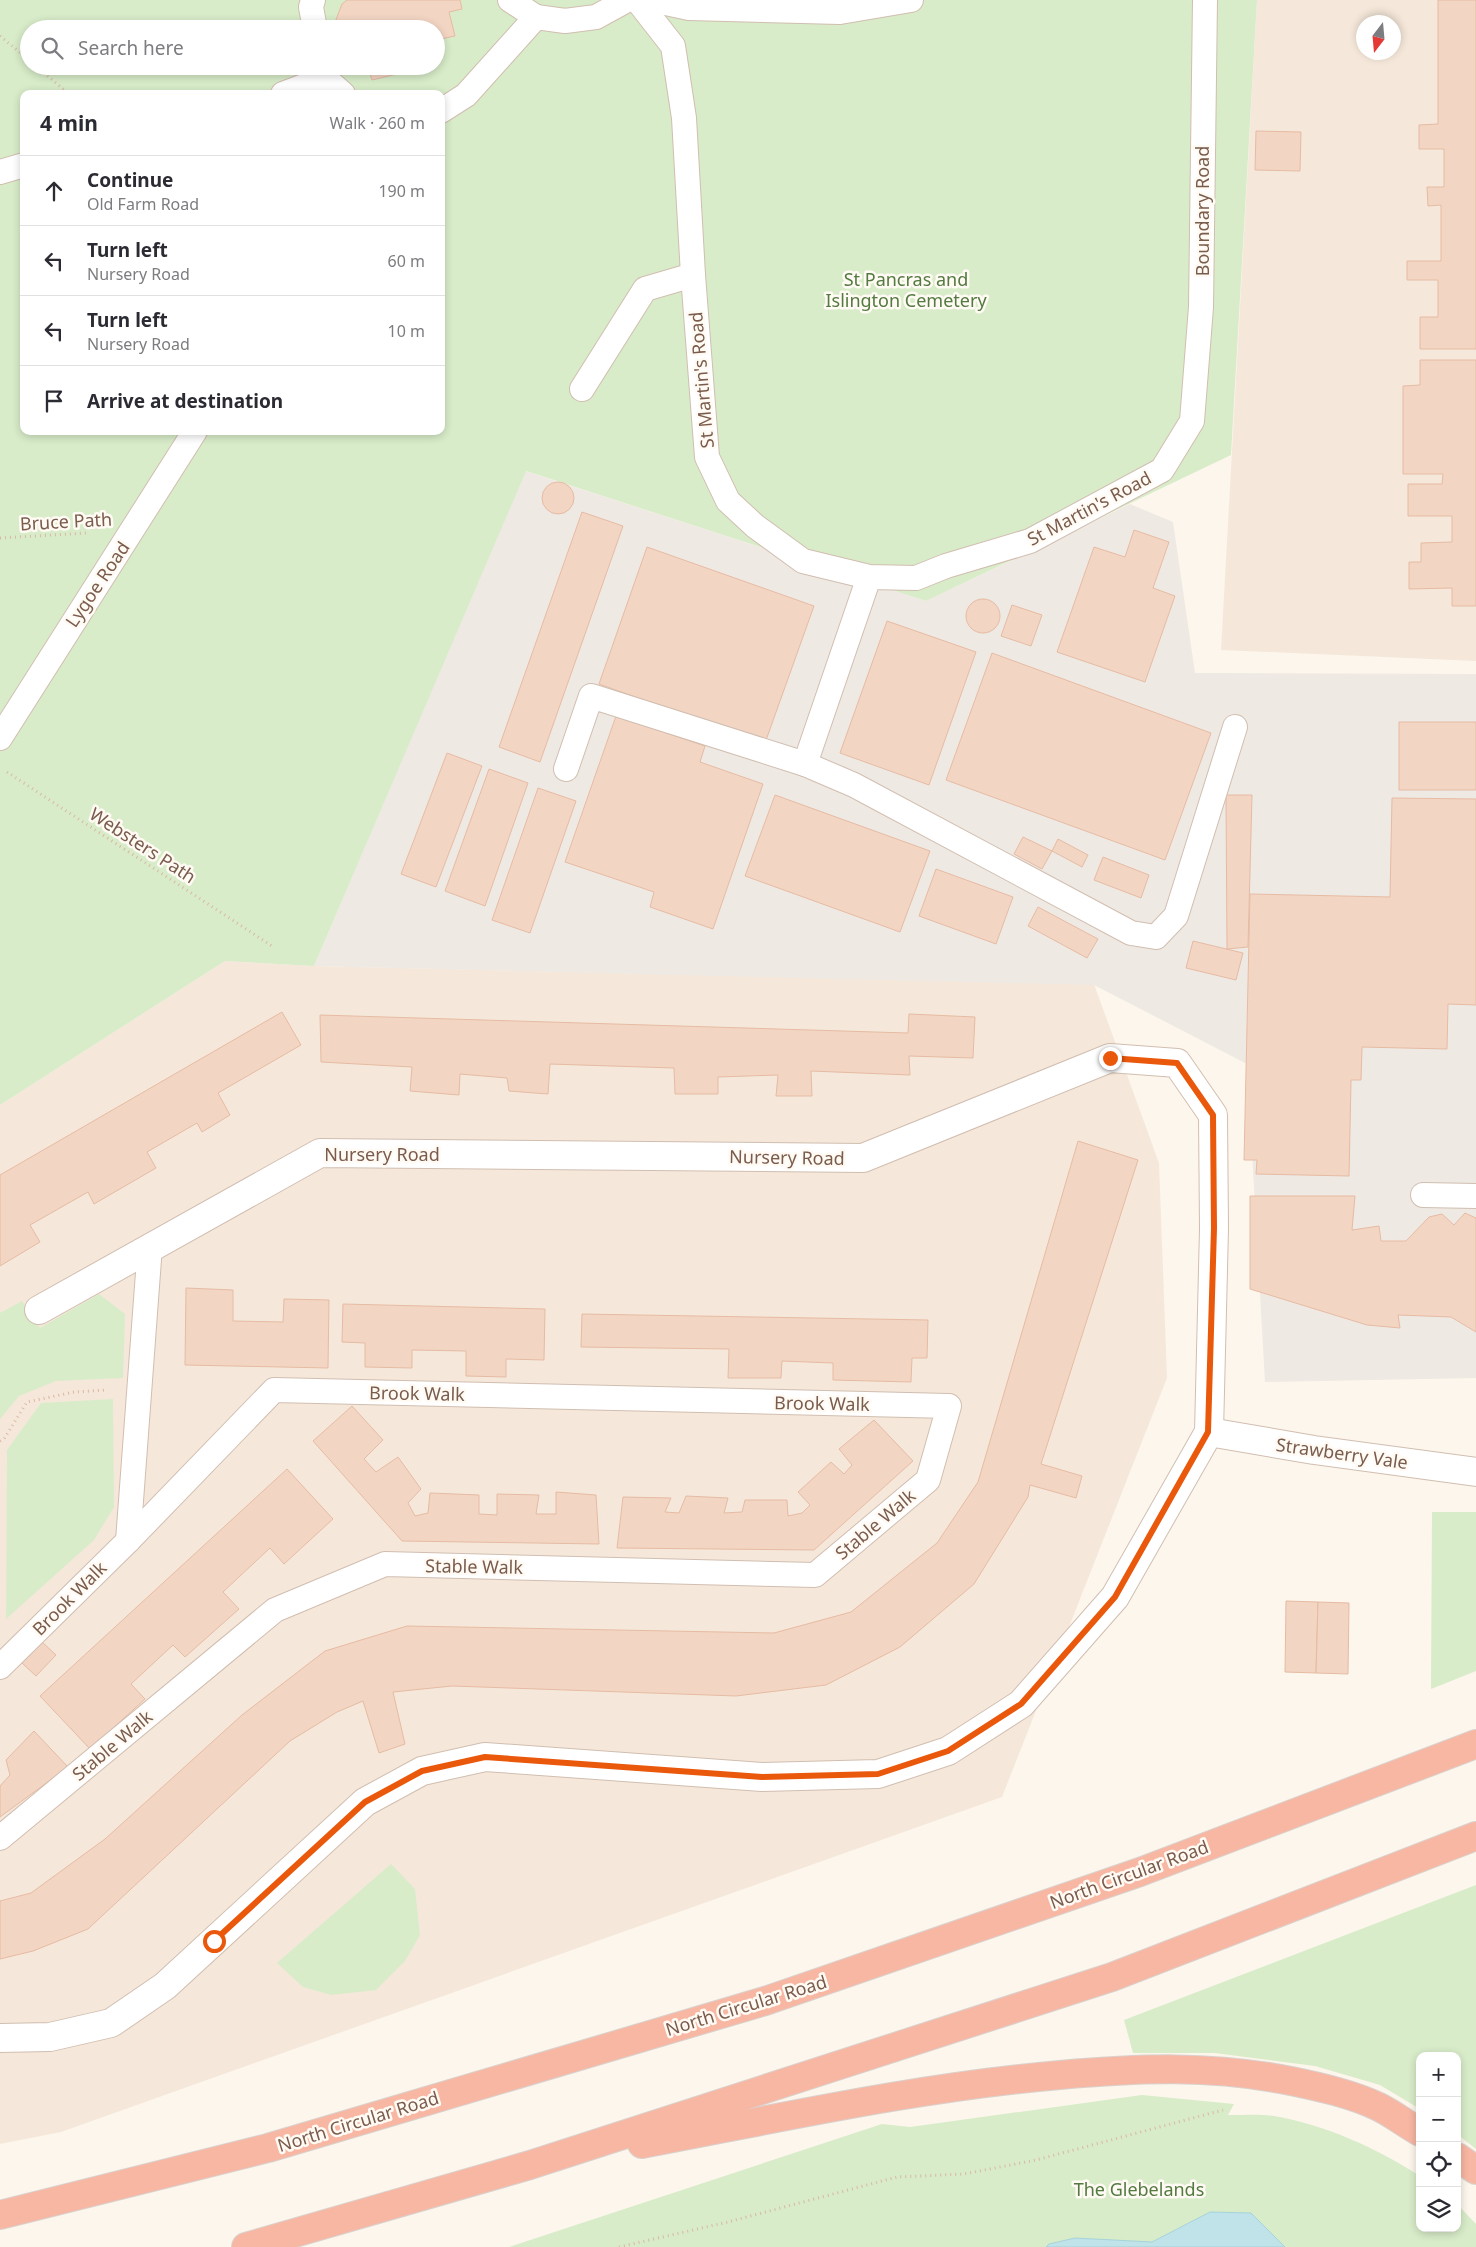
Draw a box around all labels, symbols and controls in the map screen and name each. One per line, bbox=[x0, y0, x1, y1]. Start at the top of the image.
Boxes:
north arrow bbox=[1356, 15, 1401, 60]
search box bbox=[20, 20, 445, 75]
icon: search bbox=[38, 34, 66, 62]
text: Search here bbox=[78, 35, 184, 61]
text: 4 min bbox=[40, 109, 98, 137]
text: Walk · 260 m bbox=[330, 112, 425, 134]
street label: Boundary Road bbox=[1190, 146, 1214, 276]
text: Continue bbox=[87, 167, 173, 193]
icon: ahead bbox=[40, 177, 68, 205]
text: 190 m bbox=[378, 180, 425, 202]
text: Old Farm Road bbox=[87, 193, 199, 215]
text: Turn left bbox=[87, 237, 168, 263]
icon: left bbox=[40, 247, 68, 275]
text: 60 m bbox=[388, 250, 425, 272]
text: Nursery Road bbox=[87, 263, 190, 285]
park label: St Pancras and Islington Cemetery bbox=[825, 267, 987, 312]
text: Turn left bbox=[87, 307, 168, 333]
street label: St Martin's Road bbox=[683, 311, 719, 449]
icon: left bbox=[40, 317, 68, 345]
text: 10 m bbox=[388, 320, 425, 342]
text: Nursery Road bbox=[87, 333, 190, 355]
icon: arrive bbox=[40, 387, 68, 415]
text: Arrive at destination bbox=[87, 388, 283, 414]
street label: St Martin's Road bbox=[1023, 465, 1155, 551]
street label: Bruce Path bbox=[19, 507, 113, 535]
street label: Lygoe Road bbox=[59, 536, 135, 632]
street label: Websters Path bbox=[85, 802, 201, 888]
route end bbox=[1099, 1047, 1122, 1070]
street label: Nursery Road bbox=[324, 1142, 440, 1166]
street label: Nursery Road bbox=[729, 1144, 845, 1170]
street label: Brook Walk bbox=[369, 1380, 465, 1406]
street label: Brook Walk bbox=[774, 1390, 870, 1416]
street label: Strawberry Vale bbox=[1274, 1432, 1410, 1474]
street label: Stable Walk bbox=[830, 1483, 920, 1565]
street label: Stable Walk bbox=[425, 1553, 523, 1579]
street label: Brook Walk bbox=[27, 1555, 112, 1640]
street label: Stable Walk bbox=[67, 1704, 157, 1786]
street label: North Circular Road bbox=[1046, 1834, 1212, 1914]
route start bbox=[203, 1930, 226, 1953]
street label: North Circular Road bbox=[663, 1969, 829, 2041]
map controls bbox=[1416, 2052, 1461, 2232]
button: + bbox=[1416, 2052, 1461, 2097]
street label: North Circular Road bbox=[275, 2085, 441, 2157]
button: − bbox=[1416, 2097, 1461, 2142]
button: locate bbox=[1416, 2142, 1461, 2187]
park label: The Glebelands bbox=[1074, 2177, 1204, 2201]
button: layers bbox=[1416, 2187, 1461, 2232]

